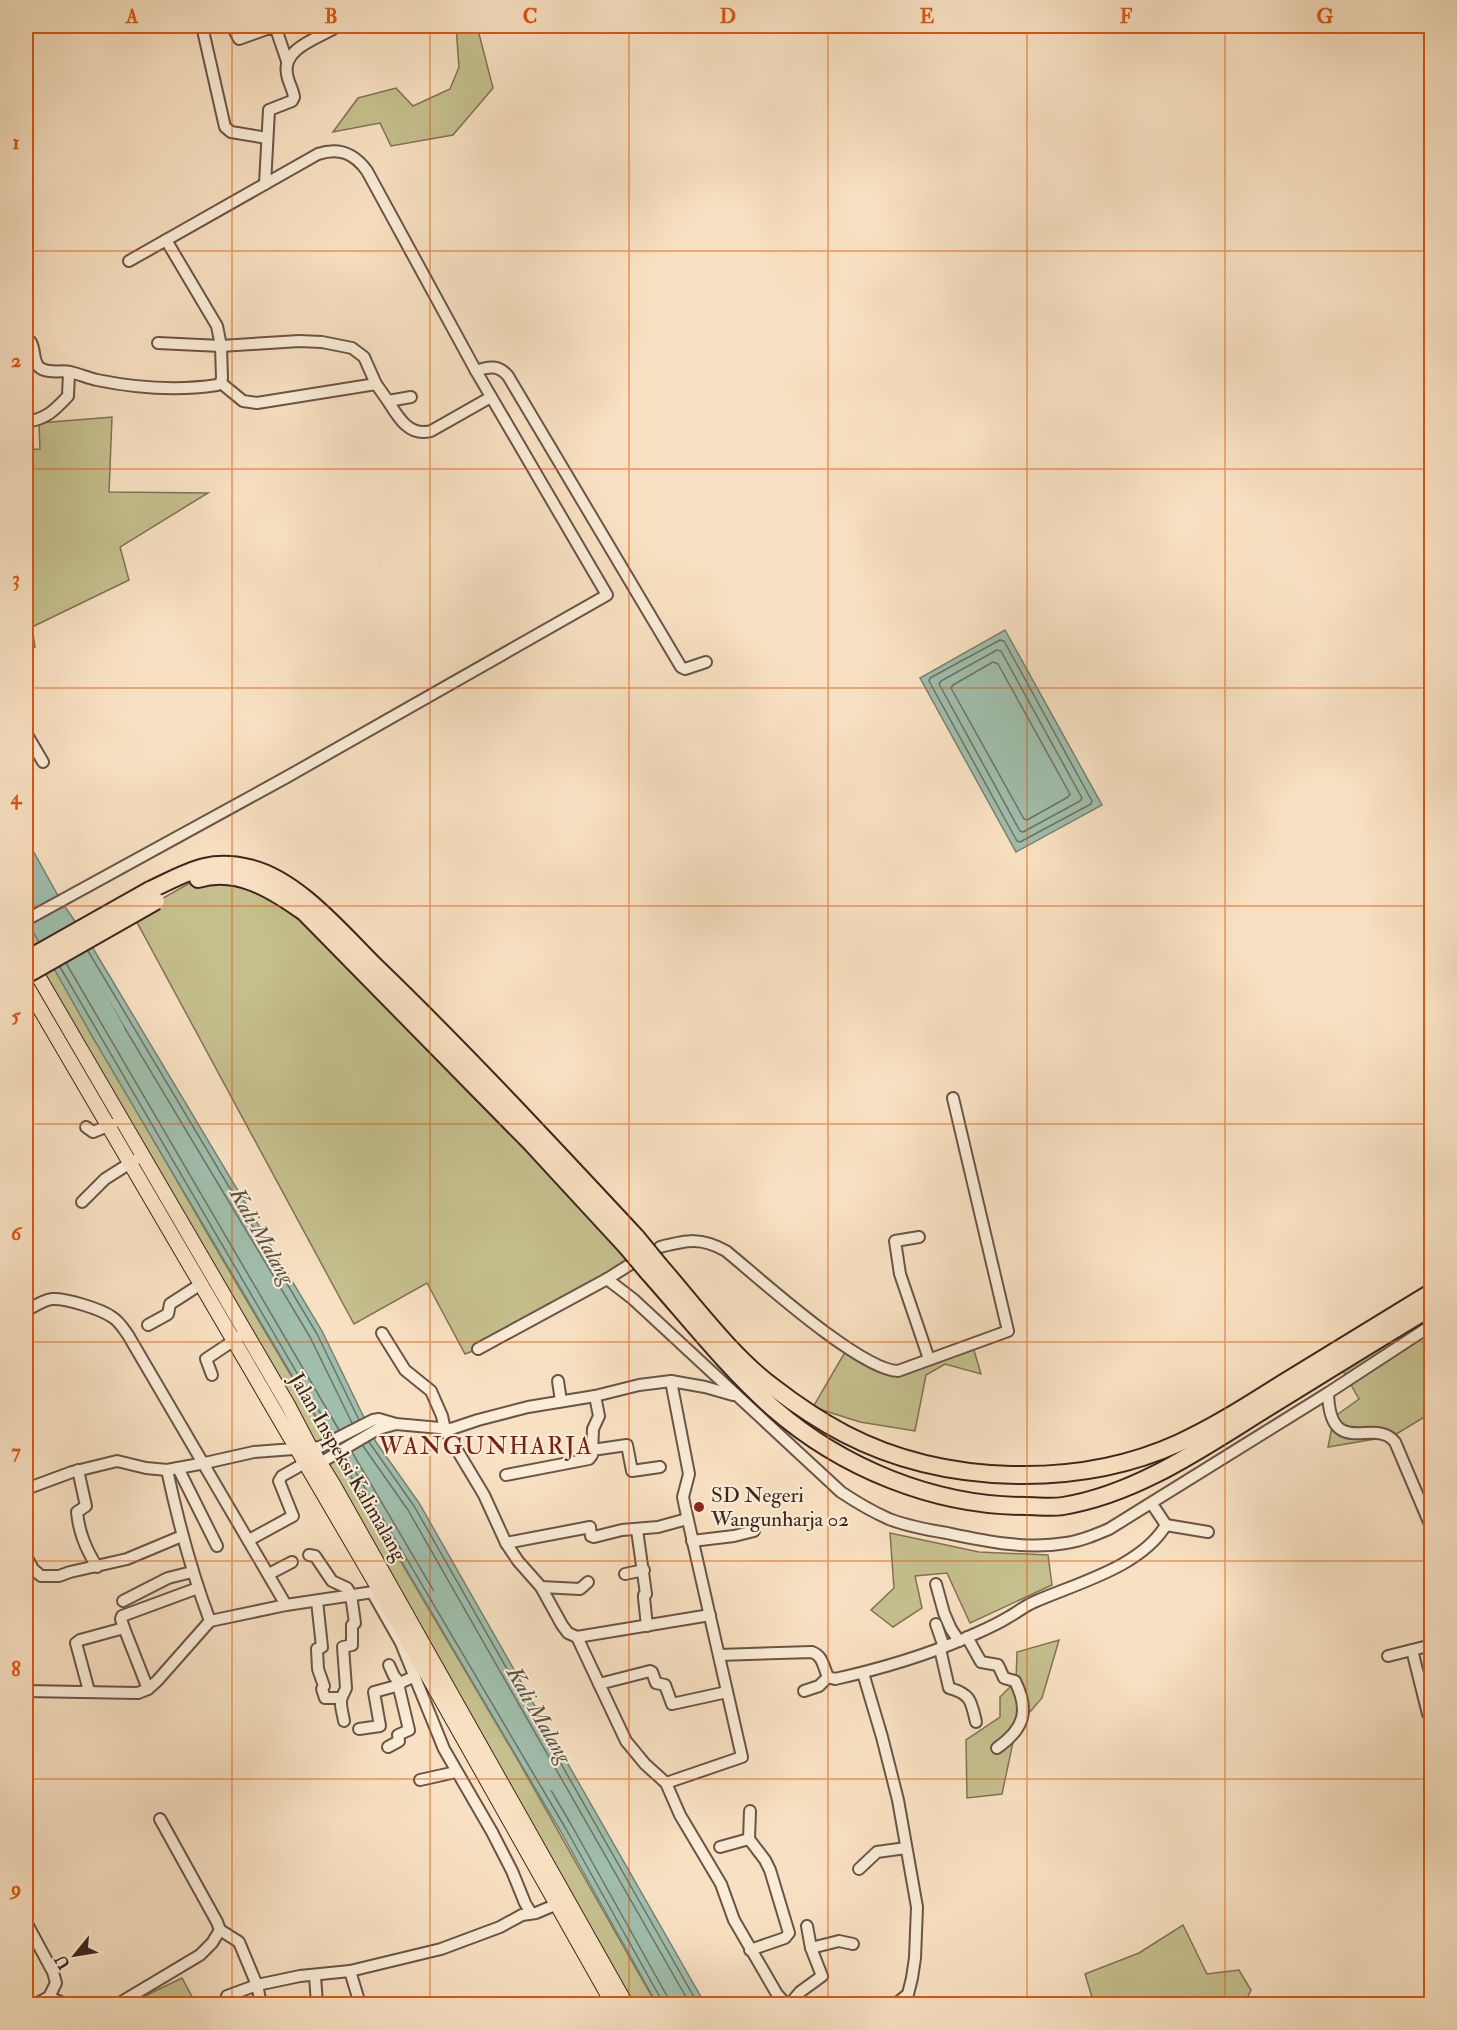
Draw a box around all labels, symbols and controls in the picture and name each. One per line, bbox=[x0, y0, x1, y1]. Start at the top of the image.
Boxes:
text: A bbox=[125, 4, 139, 29]
text: B bbox=[324, 4, 338, 29]
text: C bbox=[523, 4, 537, 29]
text: D bbox=[720, 4, 736, 29]
text: E bbox=[920, 4, 935, 29]
text: F bbox=[1120, 4, 1133, 29]
text: G bbox=[1317, 4, 1334, 29]
text: 1 bbox=[12, 130, 20, 155]
text: 2 bbox=[11, 348, 21, 373]
text: 3 bbox=[12, 566, 20, 591]
text: 4 bbox=[10, 785, 23, 810]
text: 5 bbox=[12, 1003, 22, 1028]
water label: Kali Malang bbox=[223, 1182, 301, 1290]
text: 6 bbox=[11, 1221, 23, 1246]
street label: Jalan Inspeksi Kalimalang bbox=[282, 1367, 413, 1567]
district label: WANGUNHARJA bbox=[378, 1431, 593, 1462]
text: 7 bbox=[11, 1439, 21, 1464]
place label: SD Negeri Wangunharja 02 bbox=[710, 1482, 849, 1533]
marker: SD Negeri Wangunharja 02 bbox=[692, 1500, 706, 1514]
text: 8 bbox=[11, 1657, 21, 1682]
water label: Kali Malang bbox=[500, 1661, 578, 1769]
text: 9 bbox=[9, 1876, 21, 1901]
north arrow bbox=[45, 1925, 105, 1985]
text: U bbox=[51, 1951, 75, 1973]

